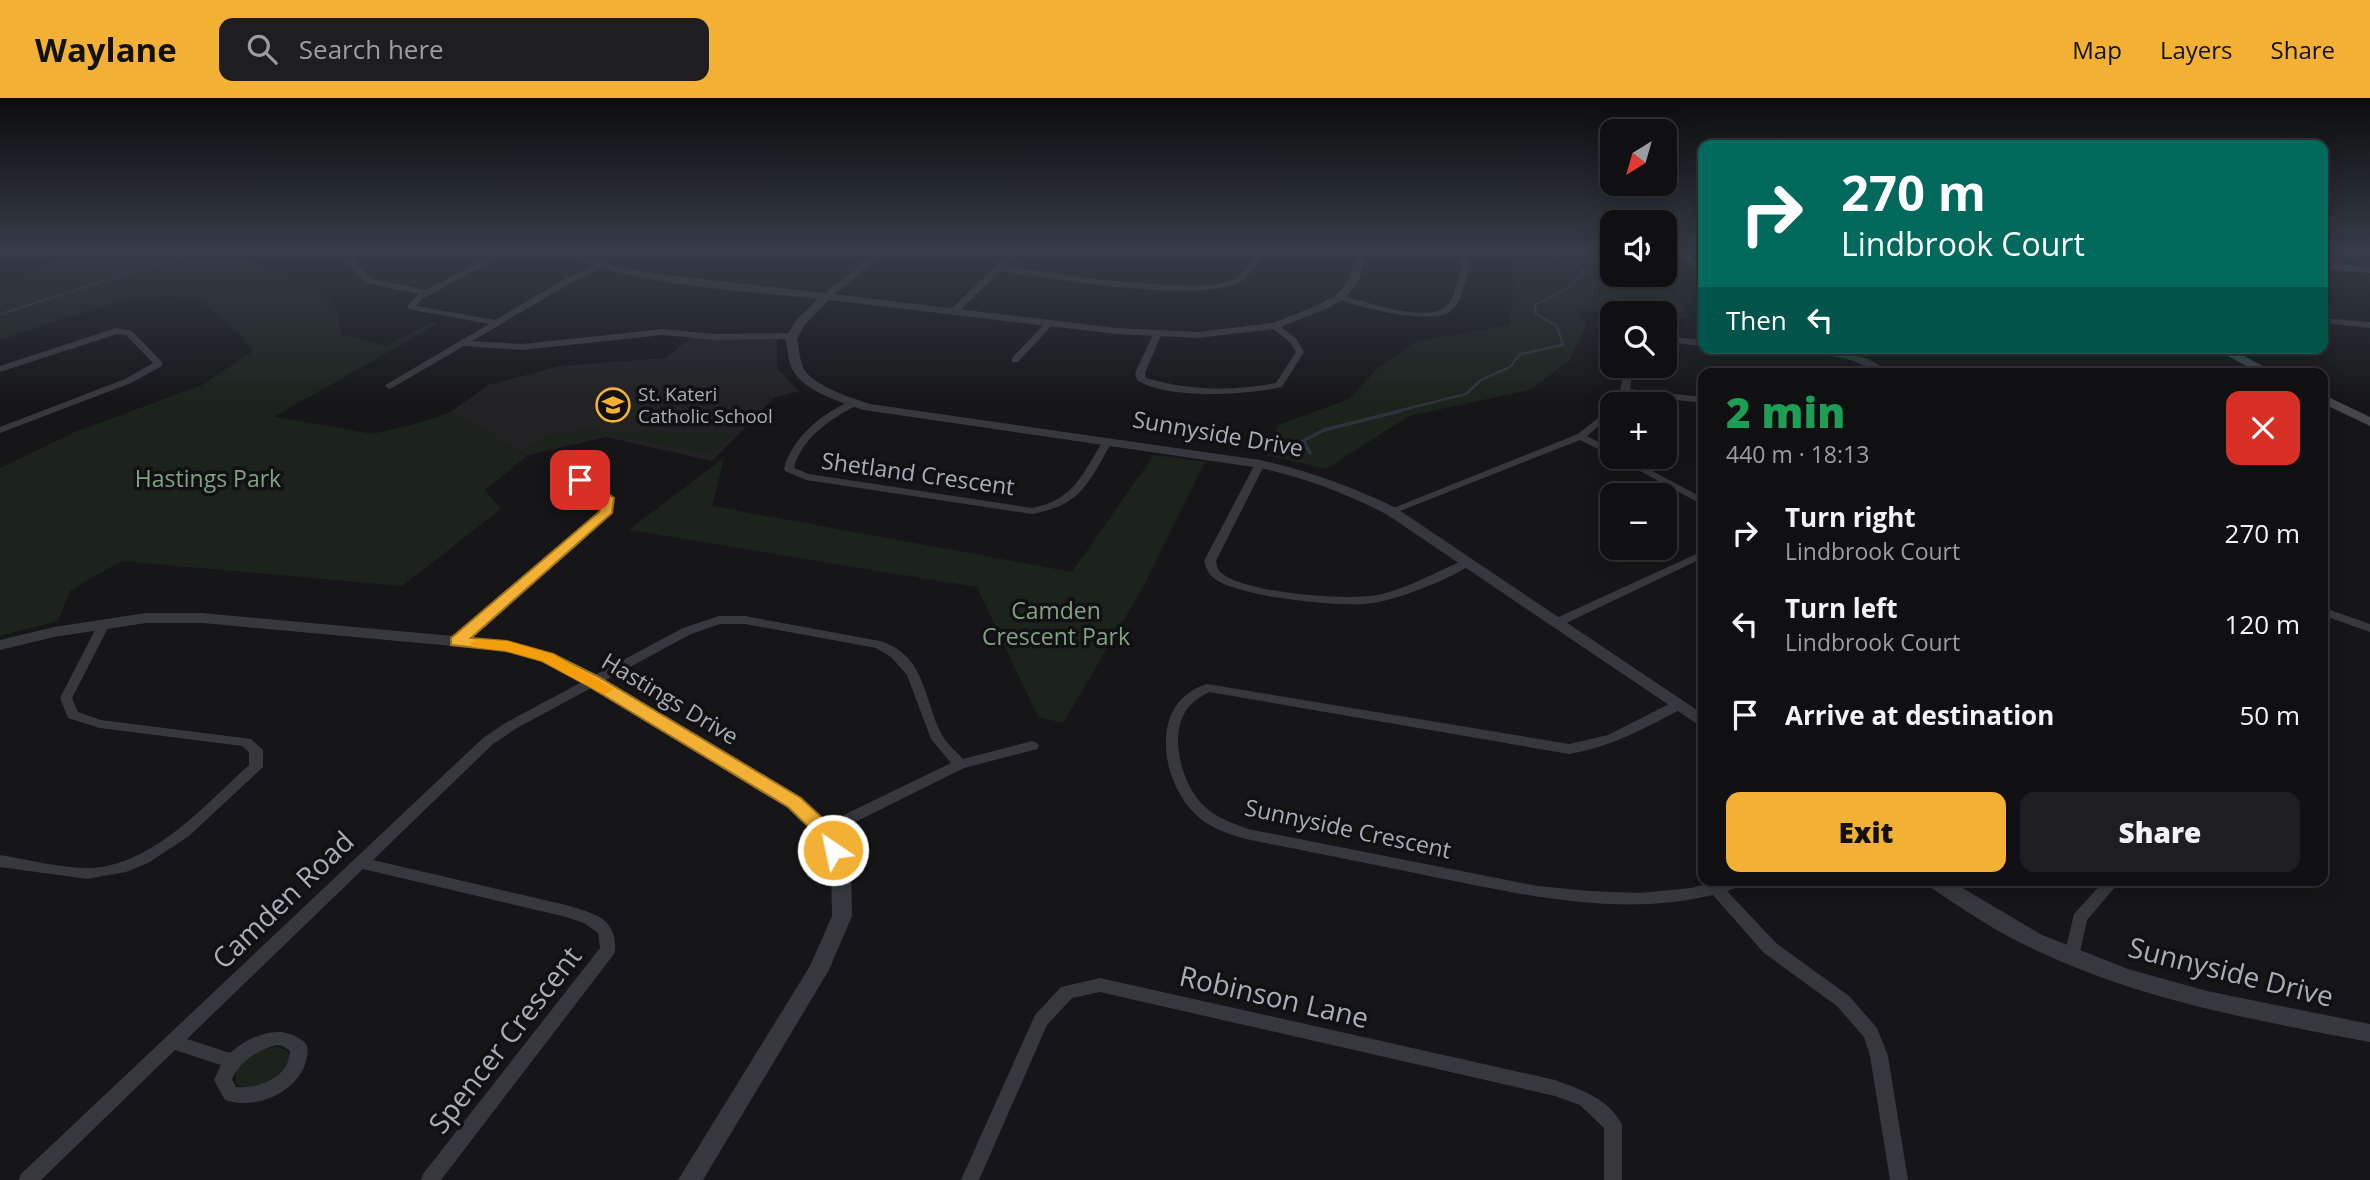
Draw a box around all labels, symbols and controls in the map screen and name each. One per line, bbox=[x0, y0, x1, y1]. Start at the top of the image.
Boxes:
search box bbox=[219, 18, 709, 81]
text: Waylane bbox=[35, 27, 177, 72]
icon: search bbox=[243, 30, 281, 68]
text: Search here bbox=[299, 31, 444, 67]
text: Map bbox=[2072, 33, 2122, 66]
text: Layers bbox=[2160, 33, 2233, 66]
text: Share bbox=[2271, 33, 2335, 66]
north arrow bbox=[1600, 119, 1676, 196]
map controls bbox=[1600, 119, 1677, 560]
text: 270 m bbox=[1841, 159, 1986, 225]
icon: right bbox=[1726, 168, 1817, 259]
button: sound bbox=[1600, 210, 1677, 287]
text: Lindbrook Court bbox=[1841, 222, 2085, 265]
button: search bbox=[1600, 301, 1677, 378]
icon: left bbox=[1801, 301, 1839, 339]
text: Then bbox=[1726, 302, 1787, 338]
place label: St. Kateri Catholic School bbox=[638, 381, 773, 429]
text: 2 min bbox=[1726, 383, 1845, 440]
school or university icon: St. Kateri Catholic School bbox=[594, 386, 632, 424]
button: close bbox=[2226, 391, 2300, 465]
button: + bbox=[1600, 392, 1677, 469]
street label: Sunnyside Drive bbox=[1130, 402, 1306, 464]
text: 440 m · 18:13 bbox=[1726, 438, 1869, 470]
street label: Shetland Crescent bbox=[820, 444, 1017, 502]
pin bbox=[550, 450, 610, 510]
icon: arrive bbox=[561, 461, 599, 499]
park label: Hastings Park bbox=[135, 462, 281, 494]
button: − bbox=[1600, 483, 1677, 560]
text: Turn right bbox=[1785, 499, 1916, 535]
icon: right bbox=[1726, 514, 1764, 552]
text: 270 m bbox=[2225, 515, 2300, 551]
text: Lindbrook Court bbox=[1785, 535, 1960, 567]
text: Turn left bbox=[1785, 590, 1897, 626]
park label: Camden Crescent Park bbox=[982, 594, 1130, 652]
icon: left bbox=[1726, 605, 1764, 643]
text: 120 m bbox=[2225, 606, 2300, 642]
text: Lindbrook Court bbox=[1785, 626, 1960, 658]
street label: Hastings Drive bbox=[596, 645, 745, 752]
icon: arrive bbox=[1726, 696, 1764, 734]
text: Arrive at destination bbox=[1785, 697, 2054, 733]
text: 50 m bbox=[2239, 697, 2300, 733]
street label: Sunnyside Crescent bbox=[1242, 791, 1454, 866]
button: Exit bbox=[1726, 792, 2006, 872]
button: Share bbox=[2020, 792, 2300, 872]
position arrow bbox=[796, 813, 870, 887]
street label: Camden Road bbox=[203, 822, 361, 977]
street label: Sunnyside Drive bbox=[2125, 927, 2338, 1015]
street label: Spencer Crescent bbox=[419, 938, 589, 1141]
street label: Robinson Lane bbox=[1176, 956, 1373, 1036]

